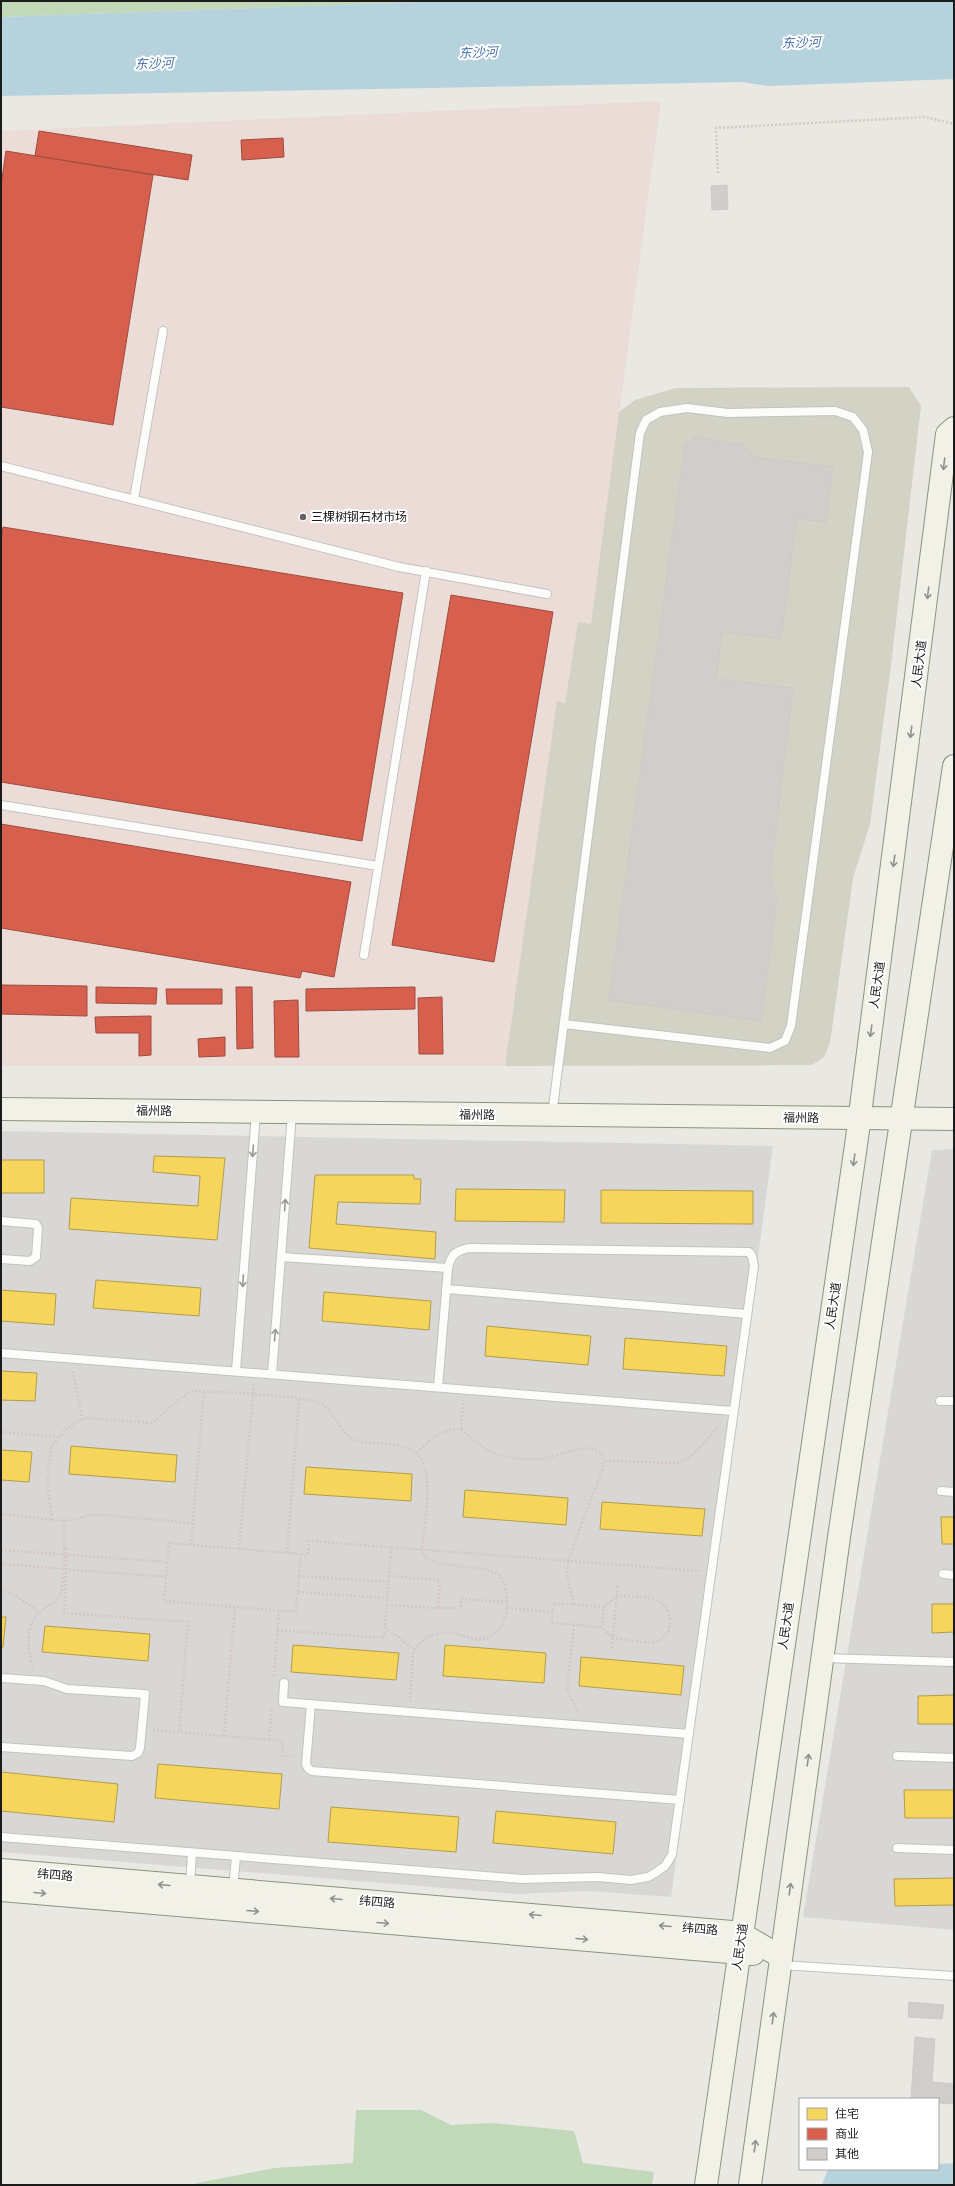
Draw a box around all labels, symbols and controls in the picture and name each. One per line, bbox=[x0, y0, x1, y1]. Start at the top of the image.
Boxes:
water label: 东沙河 bbox=[781, 34, 824, 51]
water label: 东沙河 bbox=[458, 44, 501, 61]
water label: 东沙河 bbox=[134, 55, 177, 72]
one-way arrow bbox=[940, 457, 948, 470]
place label: 三棵树钢石材市场 bbox=[311, 510, 407, 524]
marker: 三棵树钢石材市场 bbox=[298, 512, 308, 522]
one-way arrow bbox=[924, 586, 932, 599]
street label: 人民大道 bbox=[909, 639, 929, 689]
one-way arrow bbox=[907, 725, 915, 738]
one-way arrow bbox=[890, 854, 898, 867]
street label: 人民大道 bbox=[867, 960, 887, 1010]
one-way arrow bbox=[867, 1024, 875, 1037]
street label: 福州路 bbox=[136, 1104, 172, 1118]
street label: 福州路 bbox=[459, 1108, 495, 1122]
street label: 福州路 bbox=[783, 1111, 819, 1125]
one-way arrow bbox=[250, 1144, 257, 1157]
one-way arrow bbox=[850, 1153, 858, 1166]
one-way arrow bbox=[281, 1199, 288, 1212]
one-way arrow bbox=[240, 1274, 247, 1287]
street label: 人民大道 bbox=[823, 1281, 843, 1331]
one-way arrow bbox=[271, 1329, 278, 1342]
street label: 人民大道 bbox=[776, 1601, 796, 1651]
one-way arrow bbox=[804, 1754, 812, 1767]
street label: 纬四路 bbox=[36, 1866, 74, 1884]
one-way arrow bbox=[158, 1881, 171, 1888]
one-way arrow bbox=[786, 1883, 794, 1896]
one-way arrow bbox=[33, 1890, 46, 1897]
street label: 纬四路 bbox=[358, 1893, 396, 1911]
one-way arrow bbox=[330, 1895, 343, 1902]
one-way arrow bbox=[246, 1908, 259, 1915]
one-way arrow bbox=[529, 1912, 542, 1919]
one-way arrow bbox=[376, 1919, 389, 1926]
street label: 纬四路 bbox=[681, 1920, 719, 1938]
street label: 人民大道 bbox=[730, 1922, 750, 1972]
one-way arrow bbox=[659, 1923, 672, 1930]
one-way arrow bbox=[575, 1936, 588, 1943]
one-way arrow bbox=[769, 2011, 776, 2024]
legend bbox=[799, 2098, 939, 2170]
text: 住宅 bbox=[835, 2107, 859, 2121]
text: 商业 bbox=[835, 2127, 859, 2141]
one-way arrow bbox=[751, 2140, 759, 2153]
text: 其他 bbox=[835, 2147, 859, 2161]

